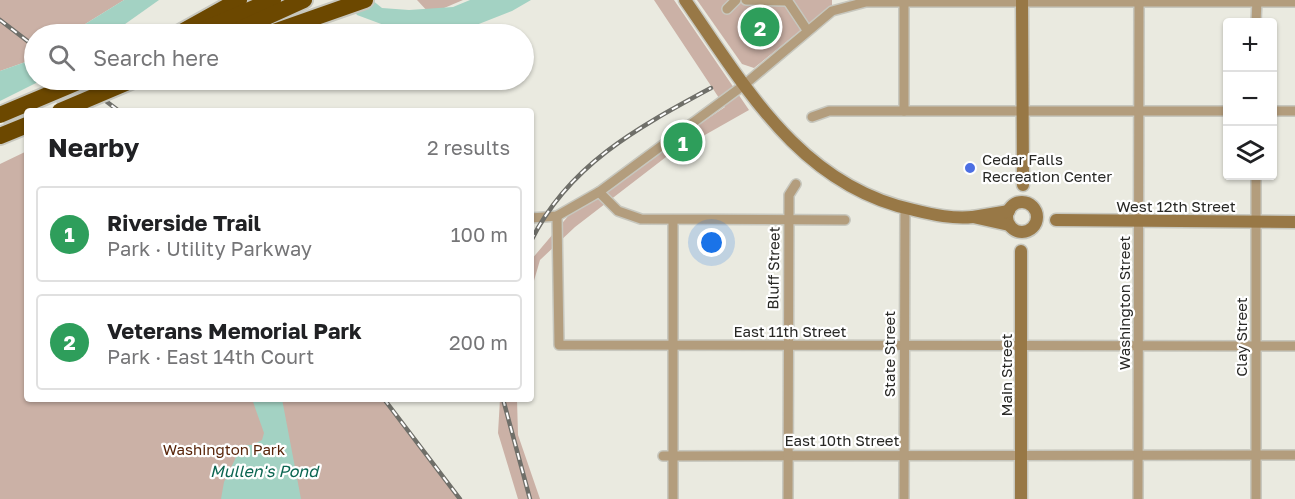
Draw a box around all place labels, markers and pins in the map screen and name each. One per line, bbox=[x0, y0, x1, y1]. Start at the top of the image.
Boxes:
pin: 2 bbox=[740, 4, 780, 50]
pin: 1 bbox=[664, 120, 702, 164]
place label: Cedar Falls Recreation Center bbox=[982, 150, 1112, 185]
marker: Cedar Falls Recreation Center bbox=[963, 161, 977, 175]

